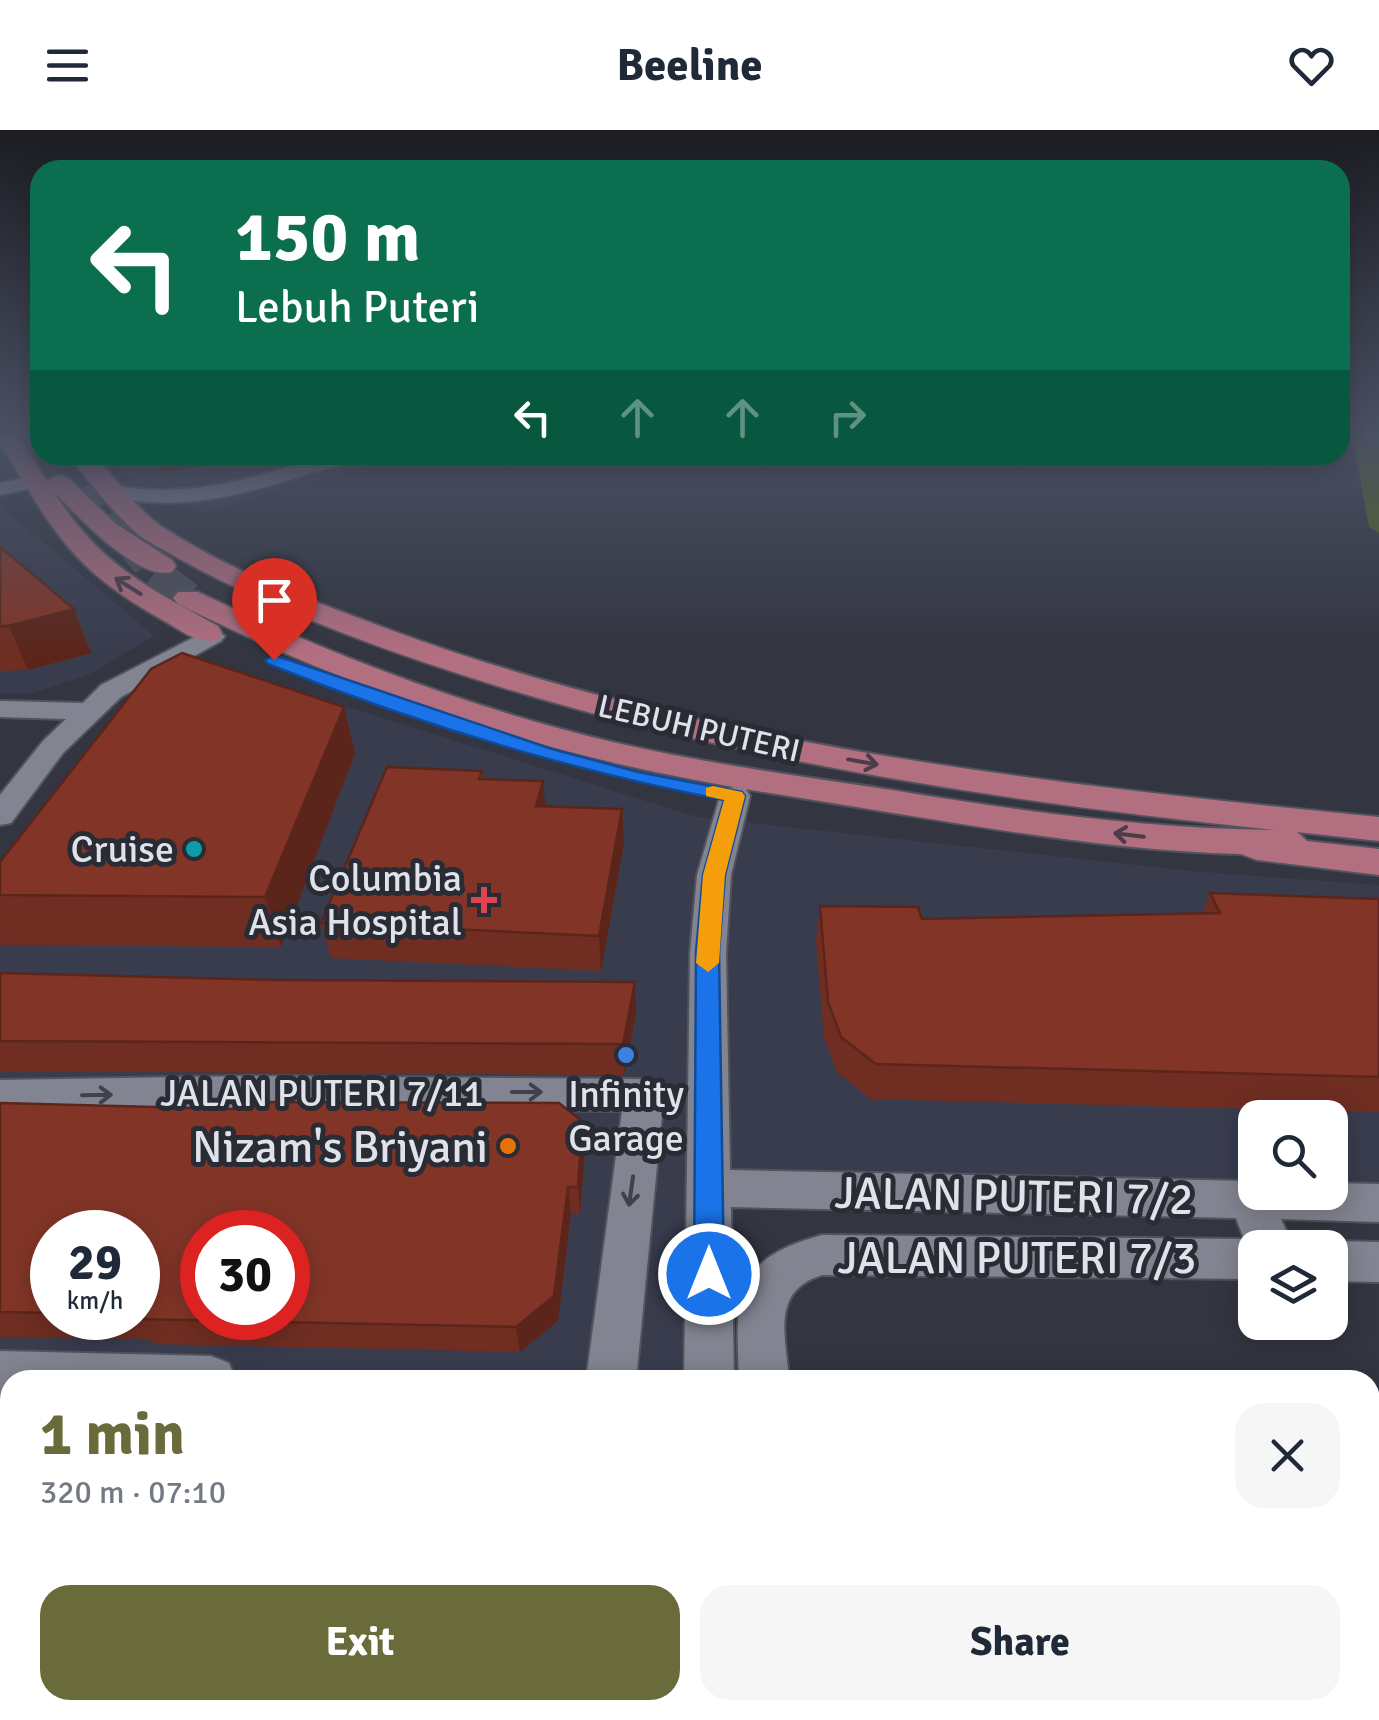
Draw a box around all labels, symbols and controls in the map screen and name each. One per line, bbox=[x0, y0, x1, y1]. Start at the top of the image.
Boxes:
icon: menu bbox=[40, 38, 95, 93]
text: Beeline bbox=[616, 38, 763, 93]
icon: heart bbox=[1284, 38, 1339, 93]
text: 150 m bbox=[235, 194, 420, 280]
icon: left bbox=[70, 200, 200, 330]
text: Lebuh Puteri bbox=[235, 280, 480, 335]
icon: left bbox=[505, 390, 560, 445]
icon: ahead bbox=[610, 390, 665, 445]
icon: ahead bbox=[715, 390, 770, 445]
icon: right bbox=[820, 390, 875, 445]
pin bbox=[232, 558, 317, 661]
icon: arrive bbox=[247, 573, 302, 628]
one-way arrow bbox=[114, 576, 143, 596]
street label: LEBUH PUTERI bbox=[594, 686, 804, 771]
one-way arrow bbox=[846, 753, 879, 772]
one-way arrow bbox=[1114, 825, 1146, 844]
place label: Cruise bbox=[70, 826, 174, 873]
marker: Cruise bbox=[183, 838, 205, 860]
place label: Columbia Asia Hospital bbox=[248, 855, 462, 946]
marker: Columbia Asia Hospital bbox=[471, 887, 497, 913]
marker: Infinity Garage bbox=[615, 1044, 637, 1066]
street label: JALAN PUTERI 7/11 bbox=[160, 1070, 484, 1117]
place label: Infinity Garage bbox=[568, 1071, 684, 1162]
one-way arrow bbox=[510, 1082, 543, 1102]
one-way arrow bbox=[81, 1085, 113, 1104]
map controls bbox=[1238, 1100, 1348, 1340]
button: search bbox=[1238, 1100, 1348, 1210]
place label: Nizam's Briyani bbox=[192, 1120, 488, 1175]
marker: Nizam's Briyani bbox=[497, 1135, 519, 1157]
street label: JALAN PUTERI 7/2 bbox=[834, 1166, 1194, 1227]
one-way arrow bbox=[621, 1175, 640, 1207]
speed limit sign: 30 bbox=[180, 1210, 310, 1340]
position arrow bbox=[657, 1222, 761, 1326]
button: layers bbox=[1238, 1230, 1348, 1340]
street label: JALAN PUTERI 7/3 bbox=[838, 1231, 1196, 1286]
text: 29 bbox=[68, 1232, 122, 1294]
text: km/h bbox=[67, 1285, 123, 1316]
text: 1 min bbox=[40, 1398, 185, 1472]
button: close bbox=[1235, 1403, 1340, 1508]
text: 320 m · 07:10 bbox=[40, 1473, 226, 1512]
button: Exit bbox=[40, 1585, 680, 1700]
button: Share bbox=[700, 1585, 1340, 1700]

